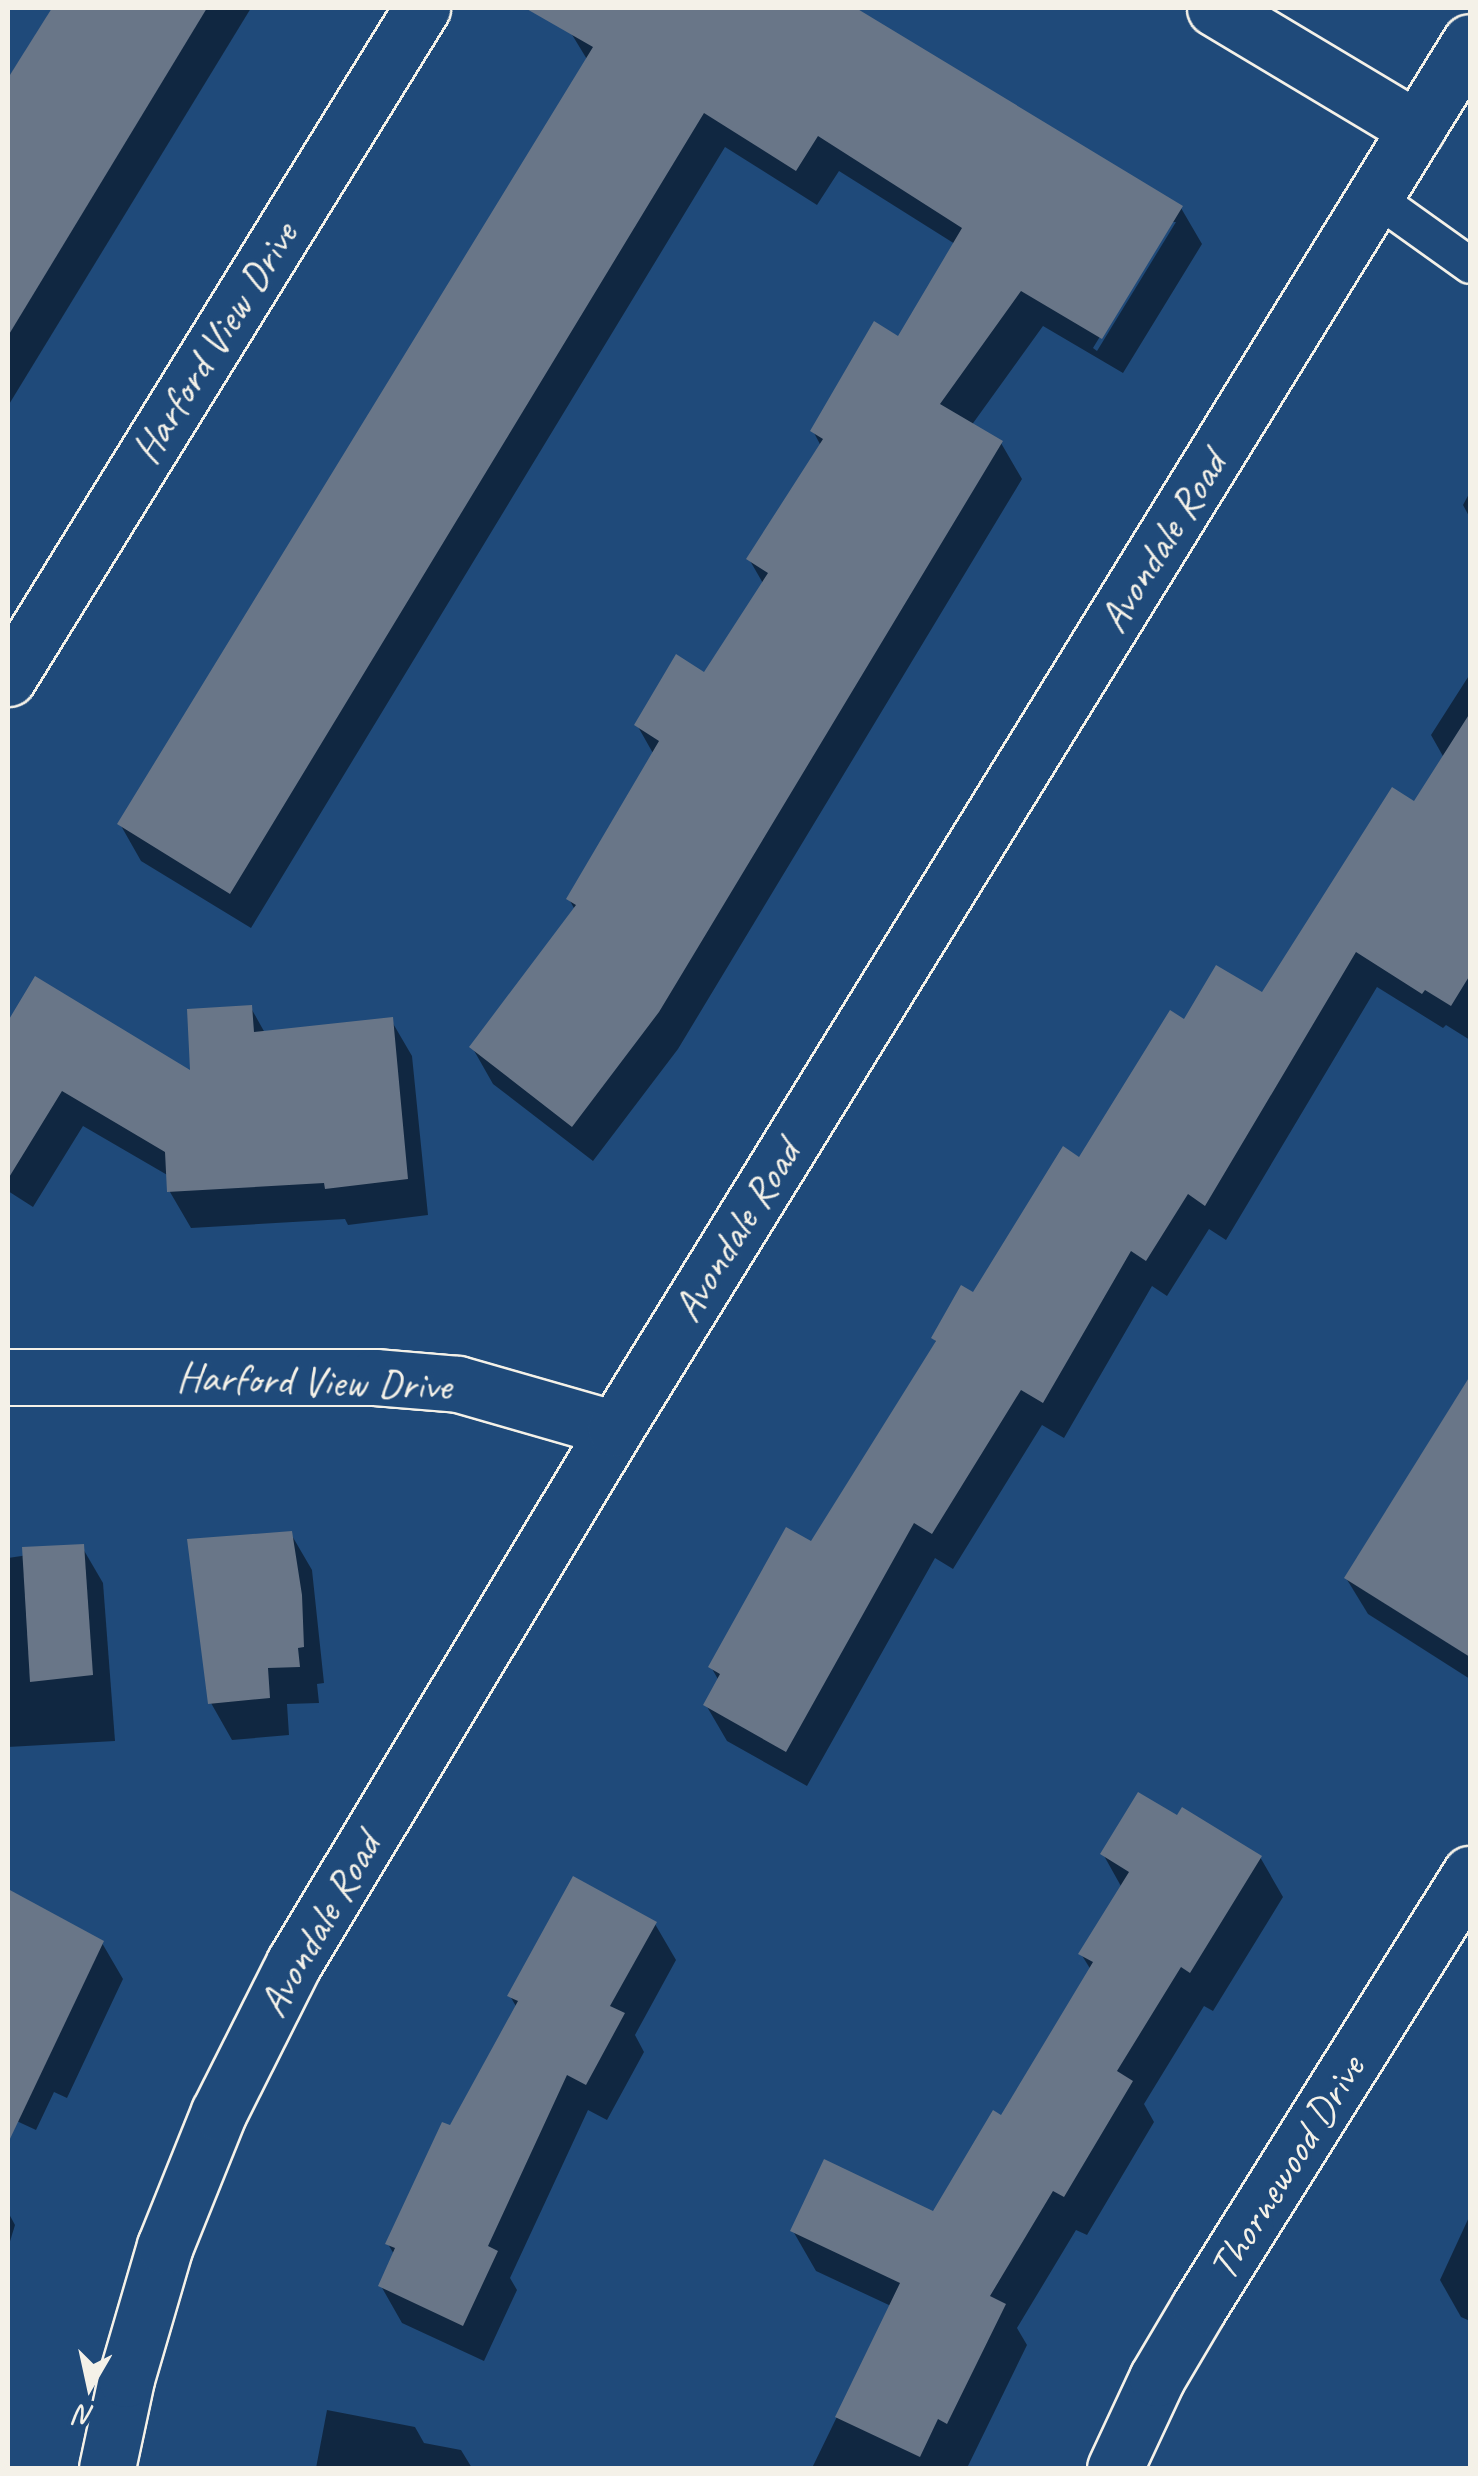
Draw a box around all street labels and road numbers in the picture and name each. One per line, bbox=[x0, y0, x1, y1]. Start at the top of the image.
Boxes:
street label: Harford View Drive bbox=[121, 213, 309, 473]
street label: Avondale Road bbox=[1088, 443, 1238, 641]
street label: Avondale Road bbox=[662, 1132, 812, 1330]
street label: Harford View Drive bbox=[176, 1352, 452, 1412]
street label: Avondale Road bbox=[247, 1824, 393, 2026]
street label: Thornewood Drive bbox=[1198, 2046, 1376, 2290]

